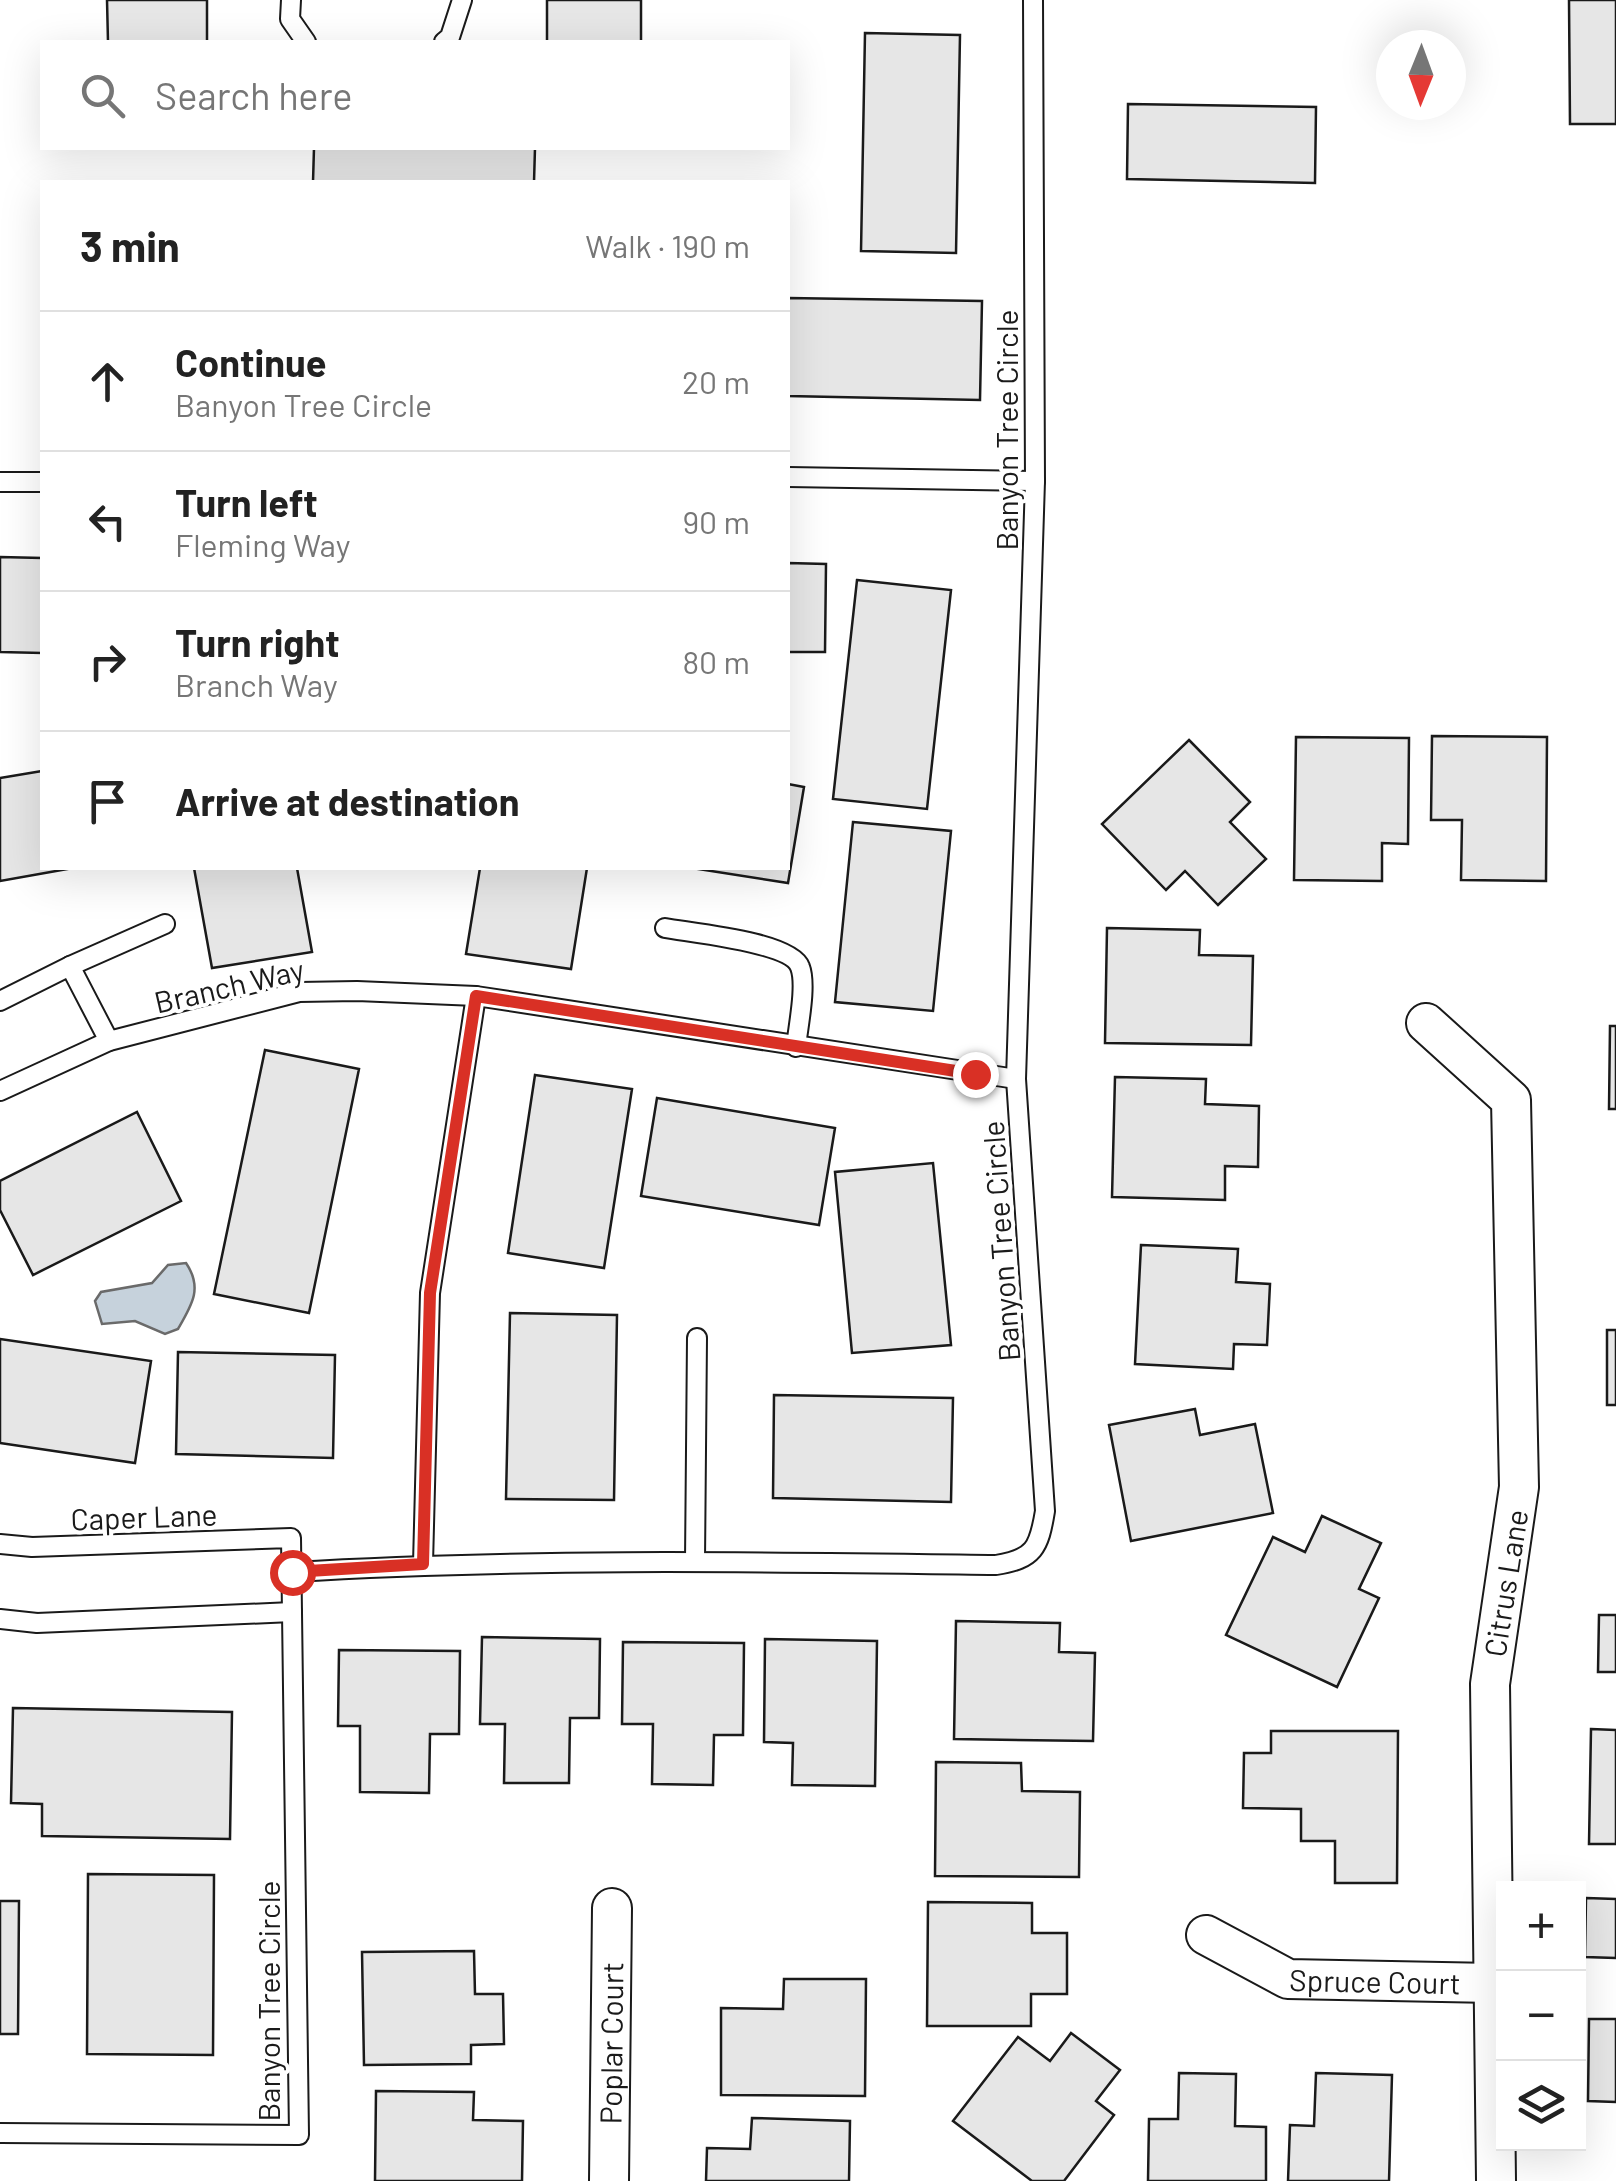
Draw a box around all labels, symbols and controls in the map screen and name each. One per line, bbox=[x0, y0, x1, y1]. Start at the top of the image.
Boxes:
north arrow bbox=[1376, 30, 1466, 120]
search box bbox=[40, 40, 790, 150]
icon: search bbox=[75, 68, 130, 123]
text: Search here bbox=[155, 72, 353, 118]
text: 3 min bbox=[80, 220, 180, 270]
text: Walk · 190 m bbox=[585, 226, 750, 264]
street label: Banyon Tree Circle bbox=[988, 309, 1024, 551]
text: Continue bbox=[175, 339, 326, 385]
icon: ahead bbox=[80, 354, 135, 409]
text: 20 m bbox=[682, 362, 750, 400]
text: Banyon Tree Circle bbox=[175, 385, 432, 423]
text: Turn left bbox=[175, 479, 318, 525]
icon: left bbox=[80, 494, 135, 549]
text: 90 m bbox=[682, 502, 750, 540]
text: Fleming Way bbox=[175, 525, 350, 563]
text: Turn right bbox=[175, 619, 340, 665]
icon: right bbox=[80, 634, 135, 689]
text: 80 m bbox=[682, 642, 750, 680]
text: Branch Way bbox=[175, 665, 338, 703]
icon: arrive bbox=[80, 774, 135, 829]
text: Arrive at destination bbox=[175, 778, 520, 824]
street label: Branch Way bbox=[151, 950, 308, 1020]
route end bbox=[953, 1052, 999, 1098]
street label: Banyon Tree Circle bbox=[974, 1120, 1026, 1362]
street label: Caper Lane bbox=[70, 1495, 218, 1537]
street label: Citrus Lane bbox=[1476, 1507, 1534, 1659]
route start bbox=[270, 1550, 316, 1596]
street label: Banyon Tree Circle bbox=[250, 1880, 286, 2122]
map controls bbox=[1496, 1881, 1586, 2151]
button: + bbox=[1496, 1881, 1586, 1971]
street label: Spruce Court bbox=[1289, 1961, 1461, 2000]
street label: Poplar Court bbox=[592, 1962, 629, 2124]
button: − bbox=[1496, 1971, 1586, 2061]
button: layers bbox=[1496, 2061, 1586, 2151]

